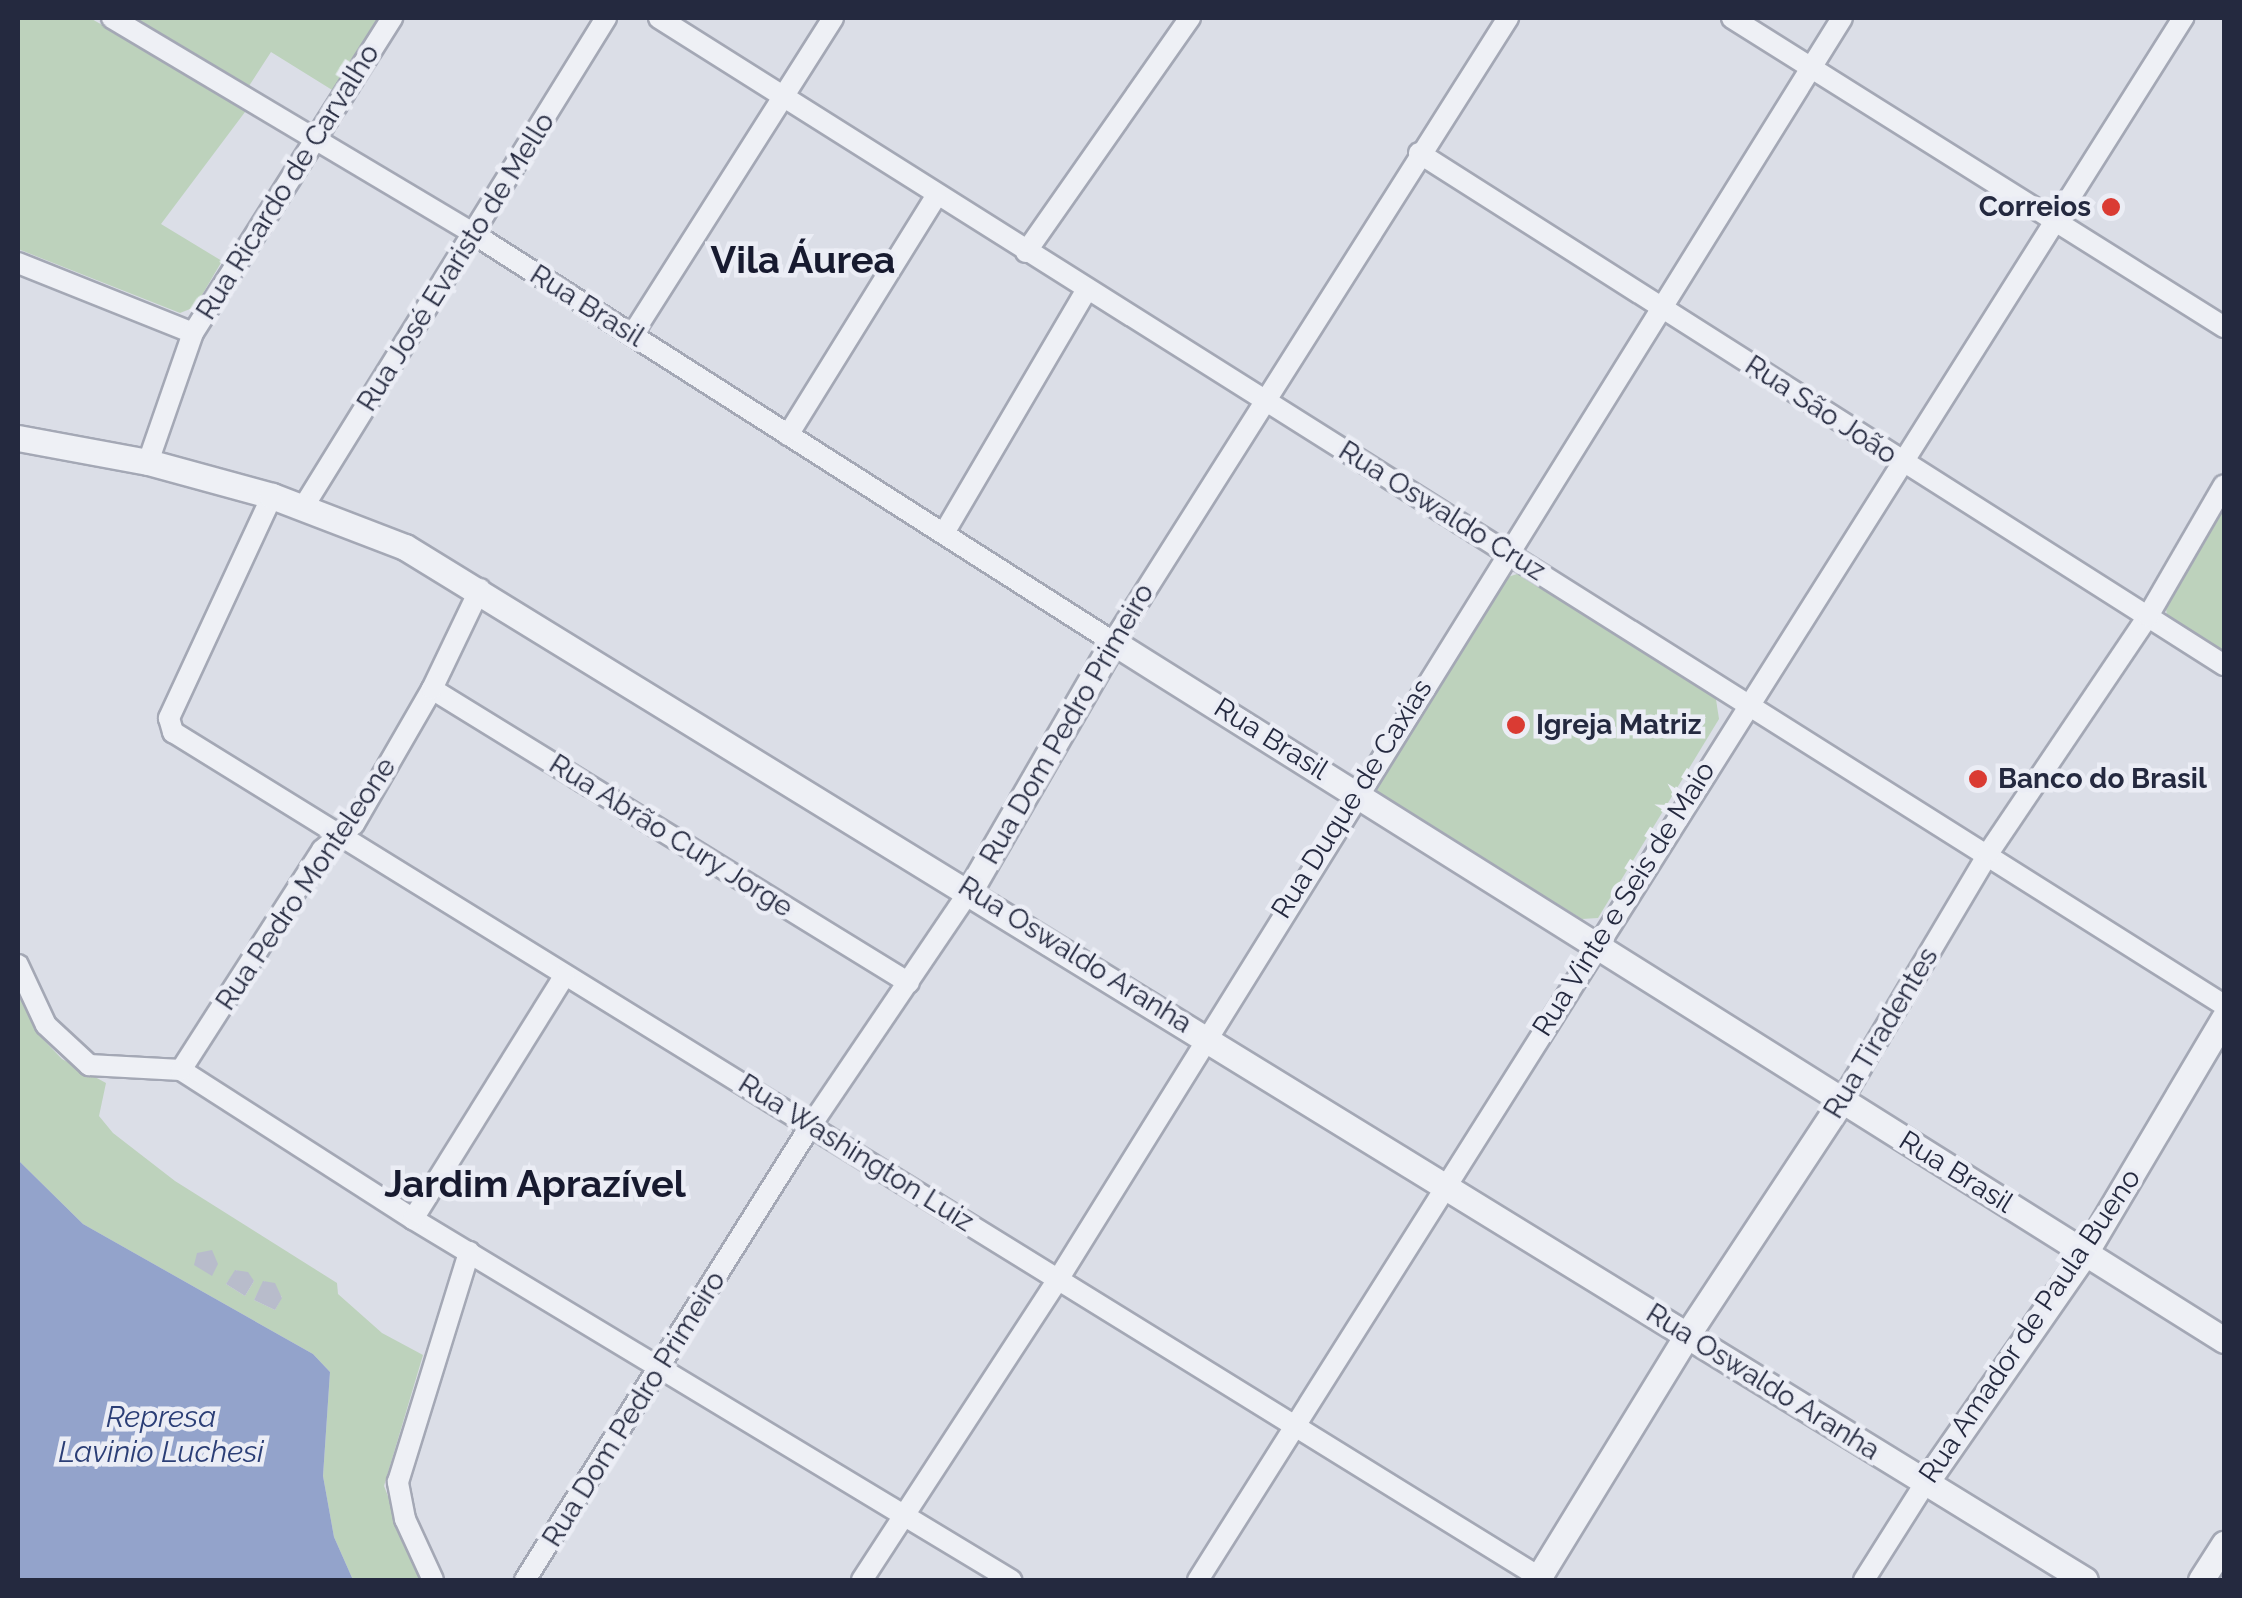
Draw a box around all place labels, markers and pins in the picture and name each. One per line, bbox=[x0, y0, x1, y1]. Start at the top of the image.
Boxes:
place label: Correios bbox=[1979, 190, 2091, 224]
marker: Correios bbox=[2100, 196, 2122, 218]
place label: Igreja Matriz bbox=[1536, 708, 1702, 742]
marker: Igreja Matriz bbox=[1505, 714, 1527, 736]
place label: Banco do Brasil bbox=[1998, 762, 2207, 796]
marker: Banco do Brasil bbox=[1967, 768, 1989, 790]

